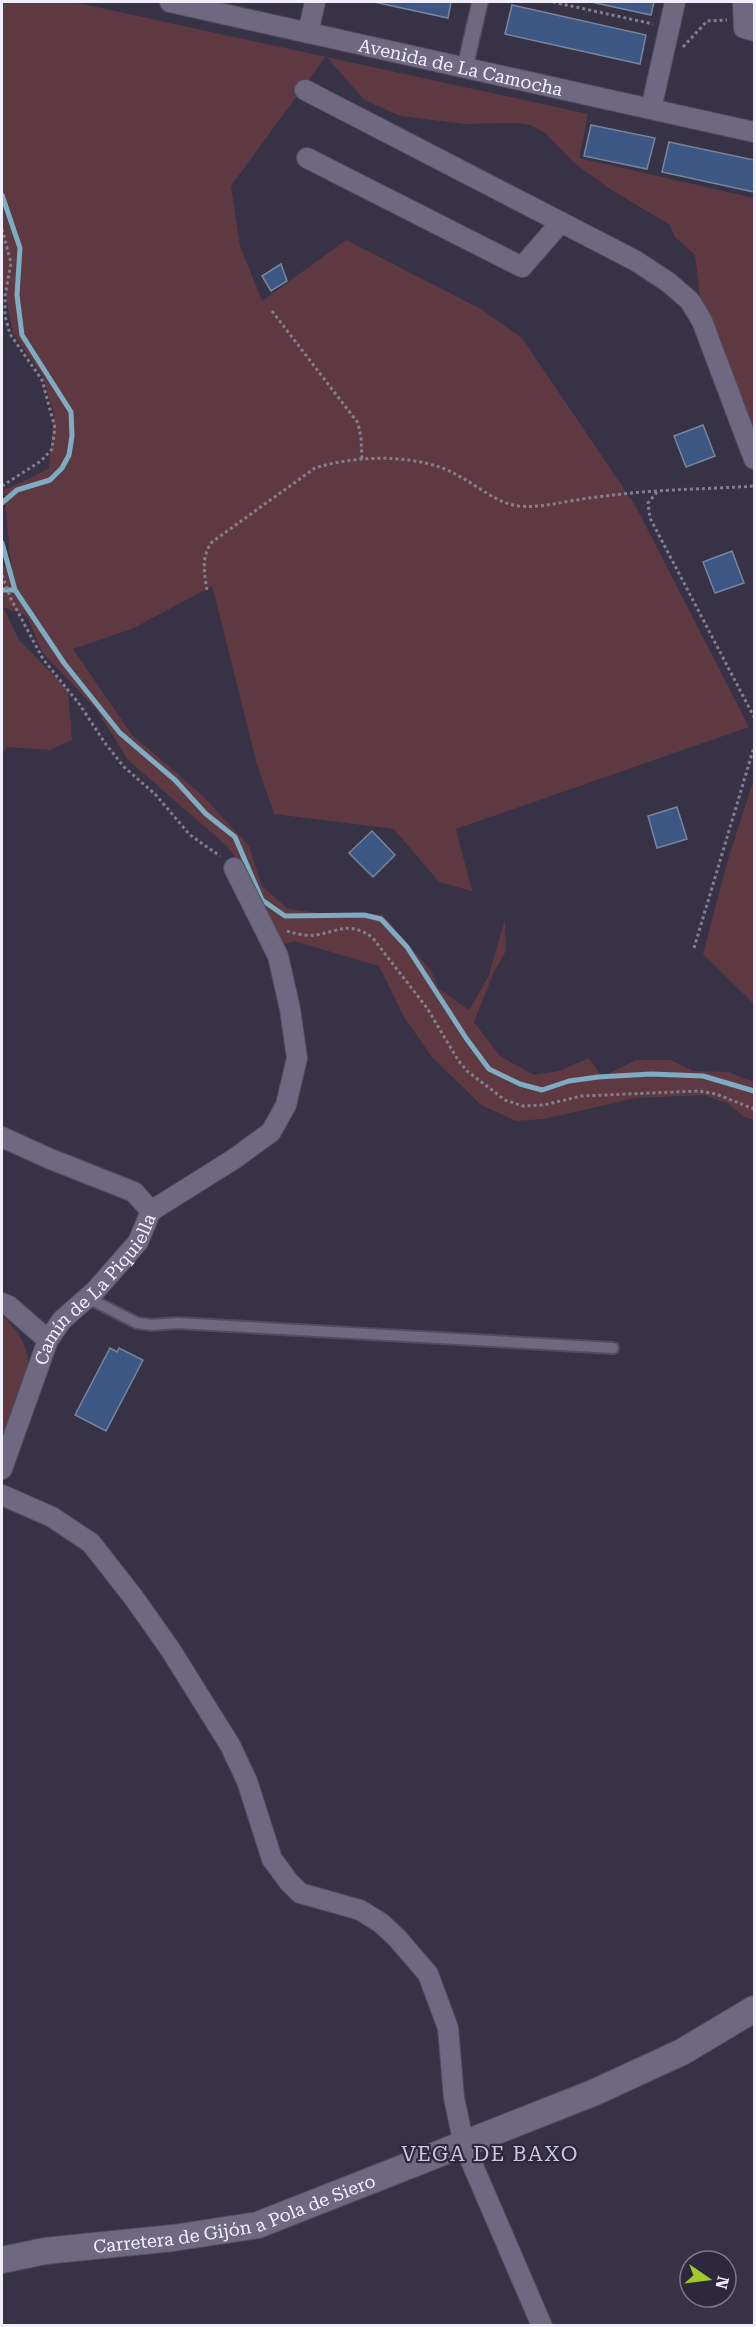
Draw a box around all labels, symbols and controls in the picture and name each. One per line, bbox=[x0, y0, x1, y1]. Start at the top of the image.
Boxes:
street label: Avenida de La Camocha bbox=[357, 34, 565, 100]
street label: Camín de La Piquiella bbox=[30, 1210, 159, 1368]
district label: VEGA DE BAXO bbox=[401, 2142, 579, 2166]
street label: Carretera de Gijón a Pola de Siero bbox=[92, 2169, 378, 2257]
north arrow bbox=[678, 2249, 738, 2309]
text: N bbox=[711, 2274, 733, 2291]

